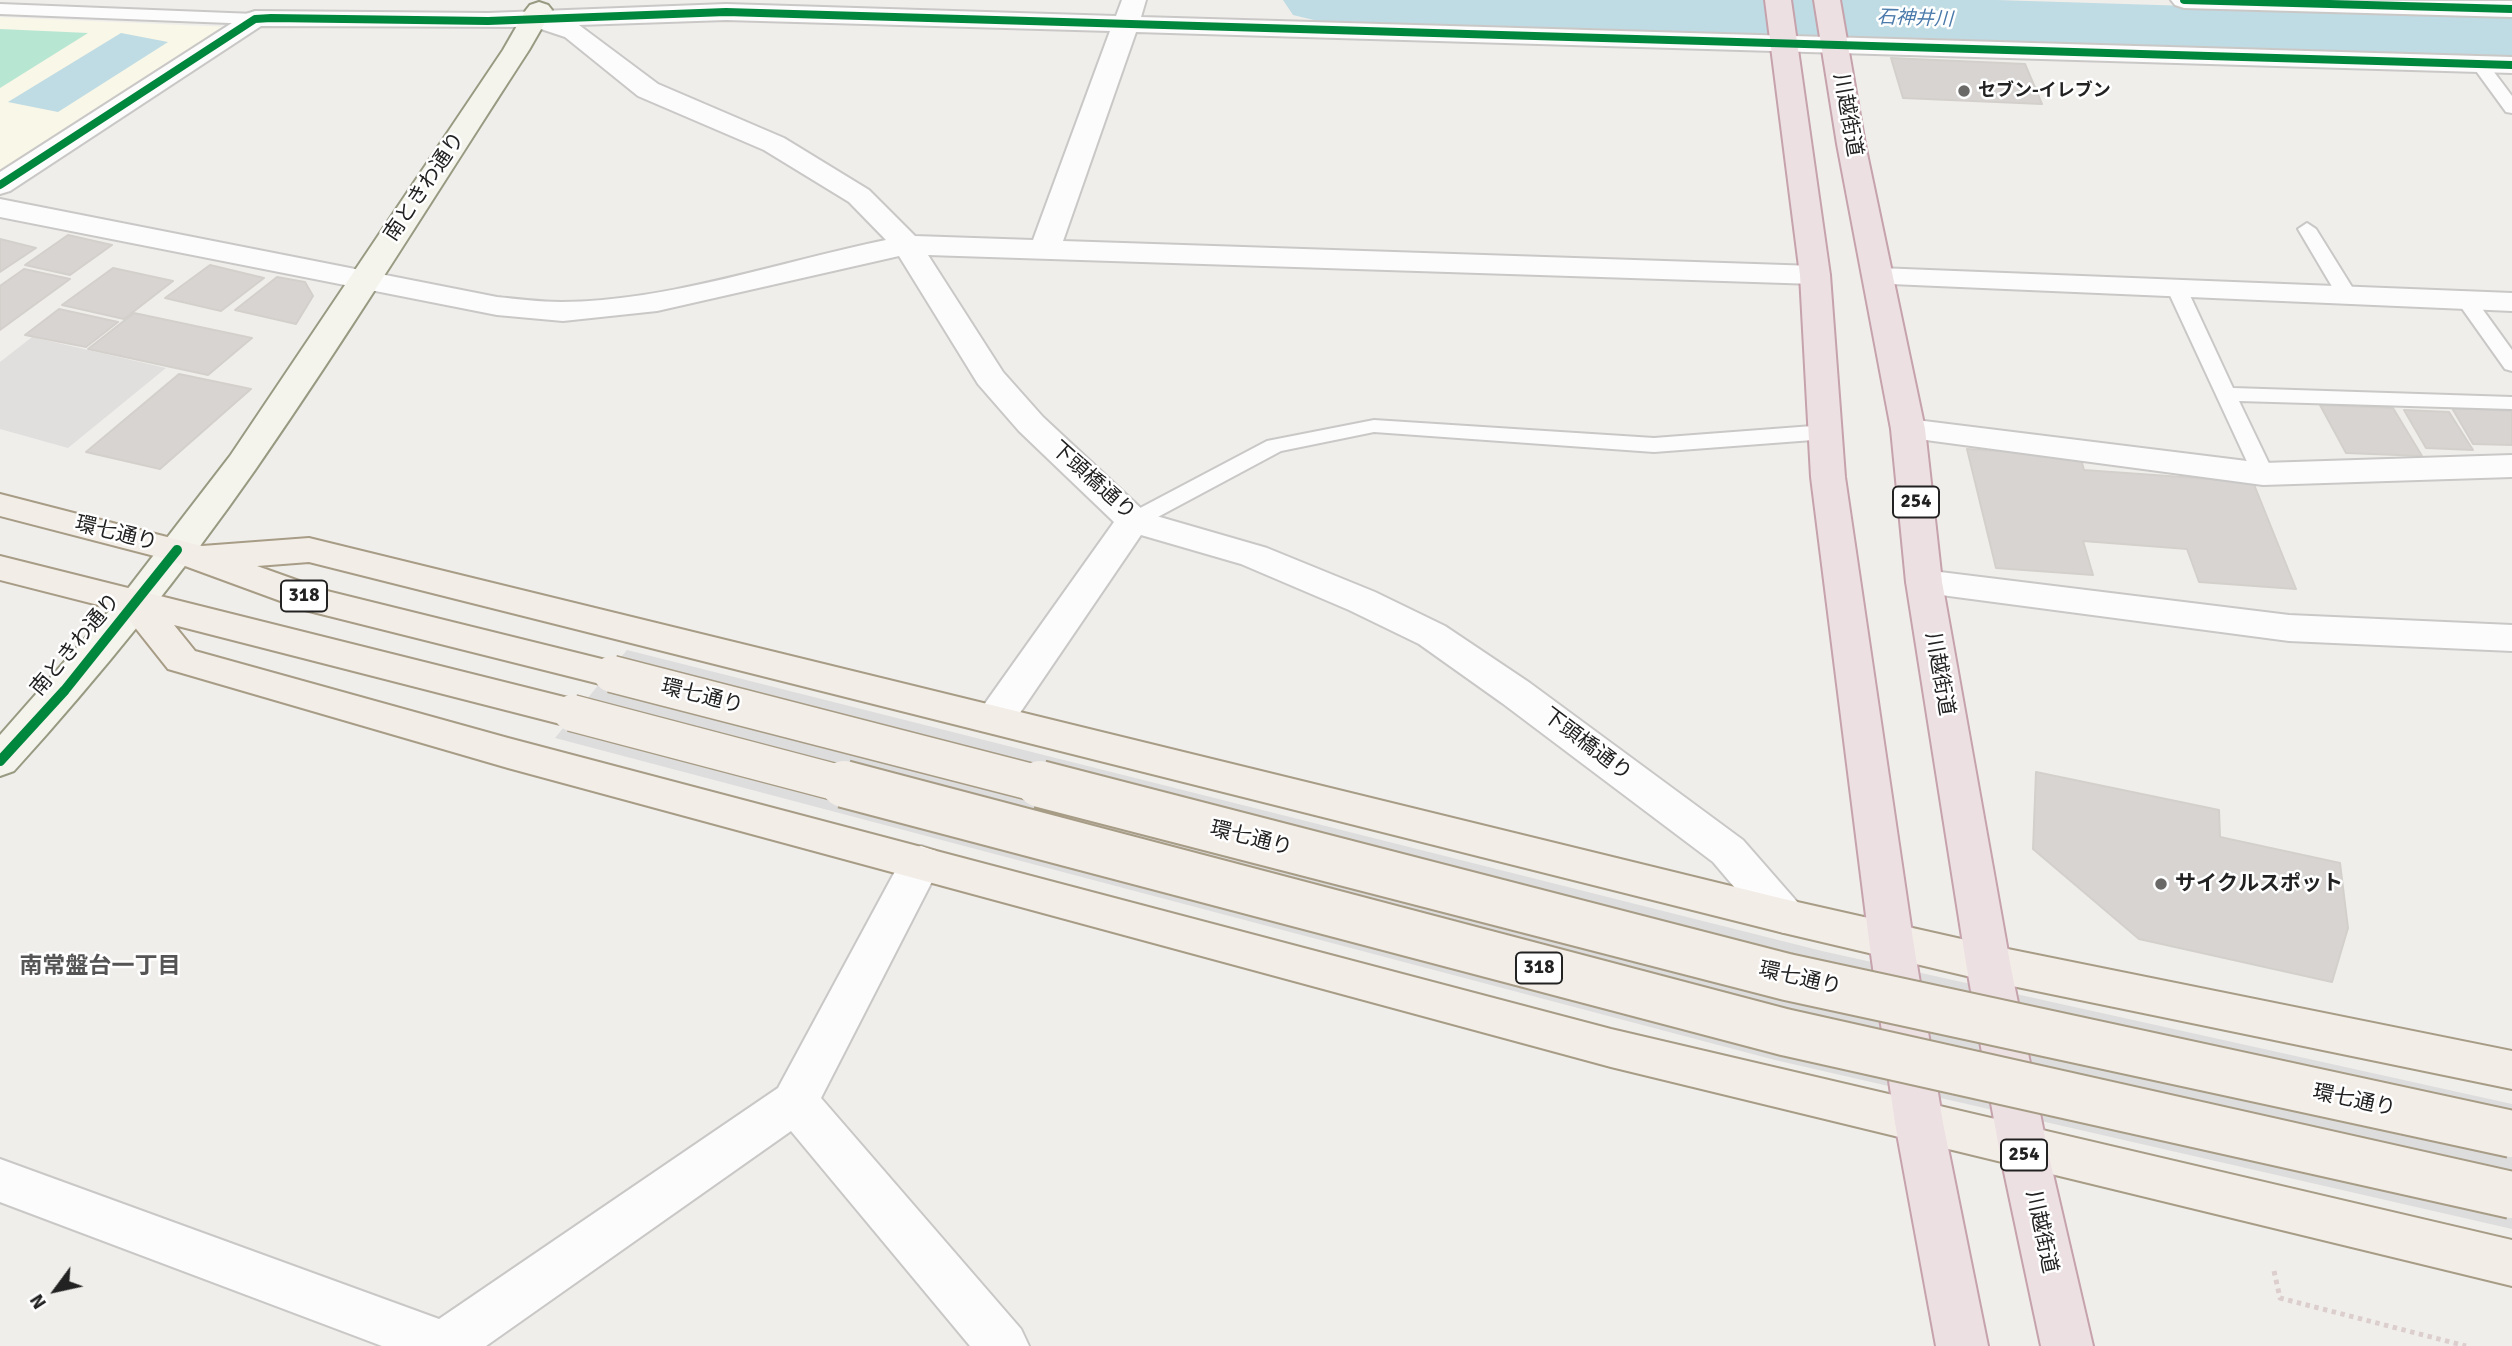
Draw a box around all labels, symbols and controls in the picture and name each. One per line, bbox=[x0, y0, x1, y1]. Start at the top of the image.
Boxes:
water label: 石神井川 bbox=[1877, 6, 1953, 32]
street label: 川越街道 bbox=[1827, 71, 1867, 159]
place label: セブン-イレブン bbox=[1978, 80, 2111, 102]
marker: セブン-イレブン bbox=[1956, 83, 1972, 99]
street label: 南ときわ通り bbox=[379, 128, 471, 246]
street label: 下頭橋通り bbox=[1046, 437, 1140, 525]
road number: 254 bbox=[1893, 486, 1939, 517]
street label: 環七通り bbox=[72, 512, 160, 556]
road number: 318 bbox=[281, 580, 327, 611]
street label: 南ときわ通り bbox=[26, 589, 126, 701]
street label: 川越街道 bbox=[1919, 630, 1959, 718]
street label: 環七通り bbox=[658, 675, 746, 719]
street label: 下頭橋通り bbox=[1537, 703, 1637, 787]
street label: 環七通り bbox=[1207, 817, 1295, 861]
place label: サイクルスポット bbox=[2175, 871, 2343, 897]
marker: サイクルスポット bbox=[2153, 876, 2169, 892]
road number: 318 bbox=[1516, 952, 1562, 984]
district label: 南常盤台一丁目 bbox=[20, 953, 180, 981]
street label: 環七通り bbox=[1756, 957, 1844, 1001]
street label: 環七通り bbox=[2310, 1080, 2398, 1122]
road number: 254 bbox=[2001, 1140, 2047, 1170]
street label: 川越街道 bbox=[2020, 1188, 2062, 1276]
north arrow bbox=[21, 1255, 91, 1325]
text: N bbox=[25, 1289, 52, 1314]

